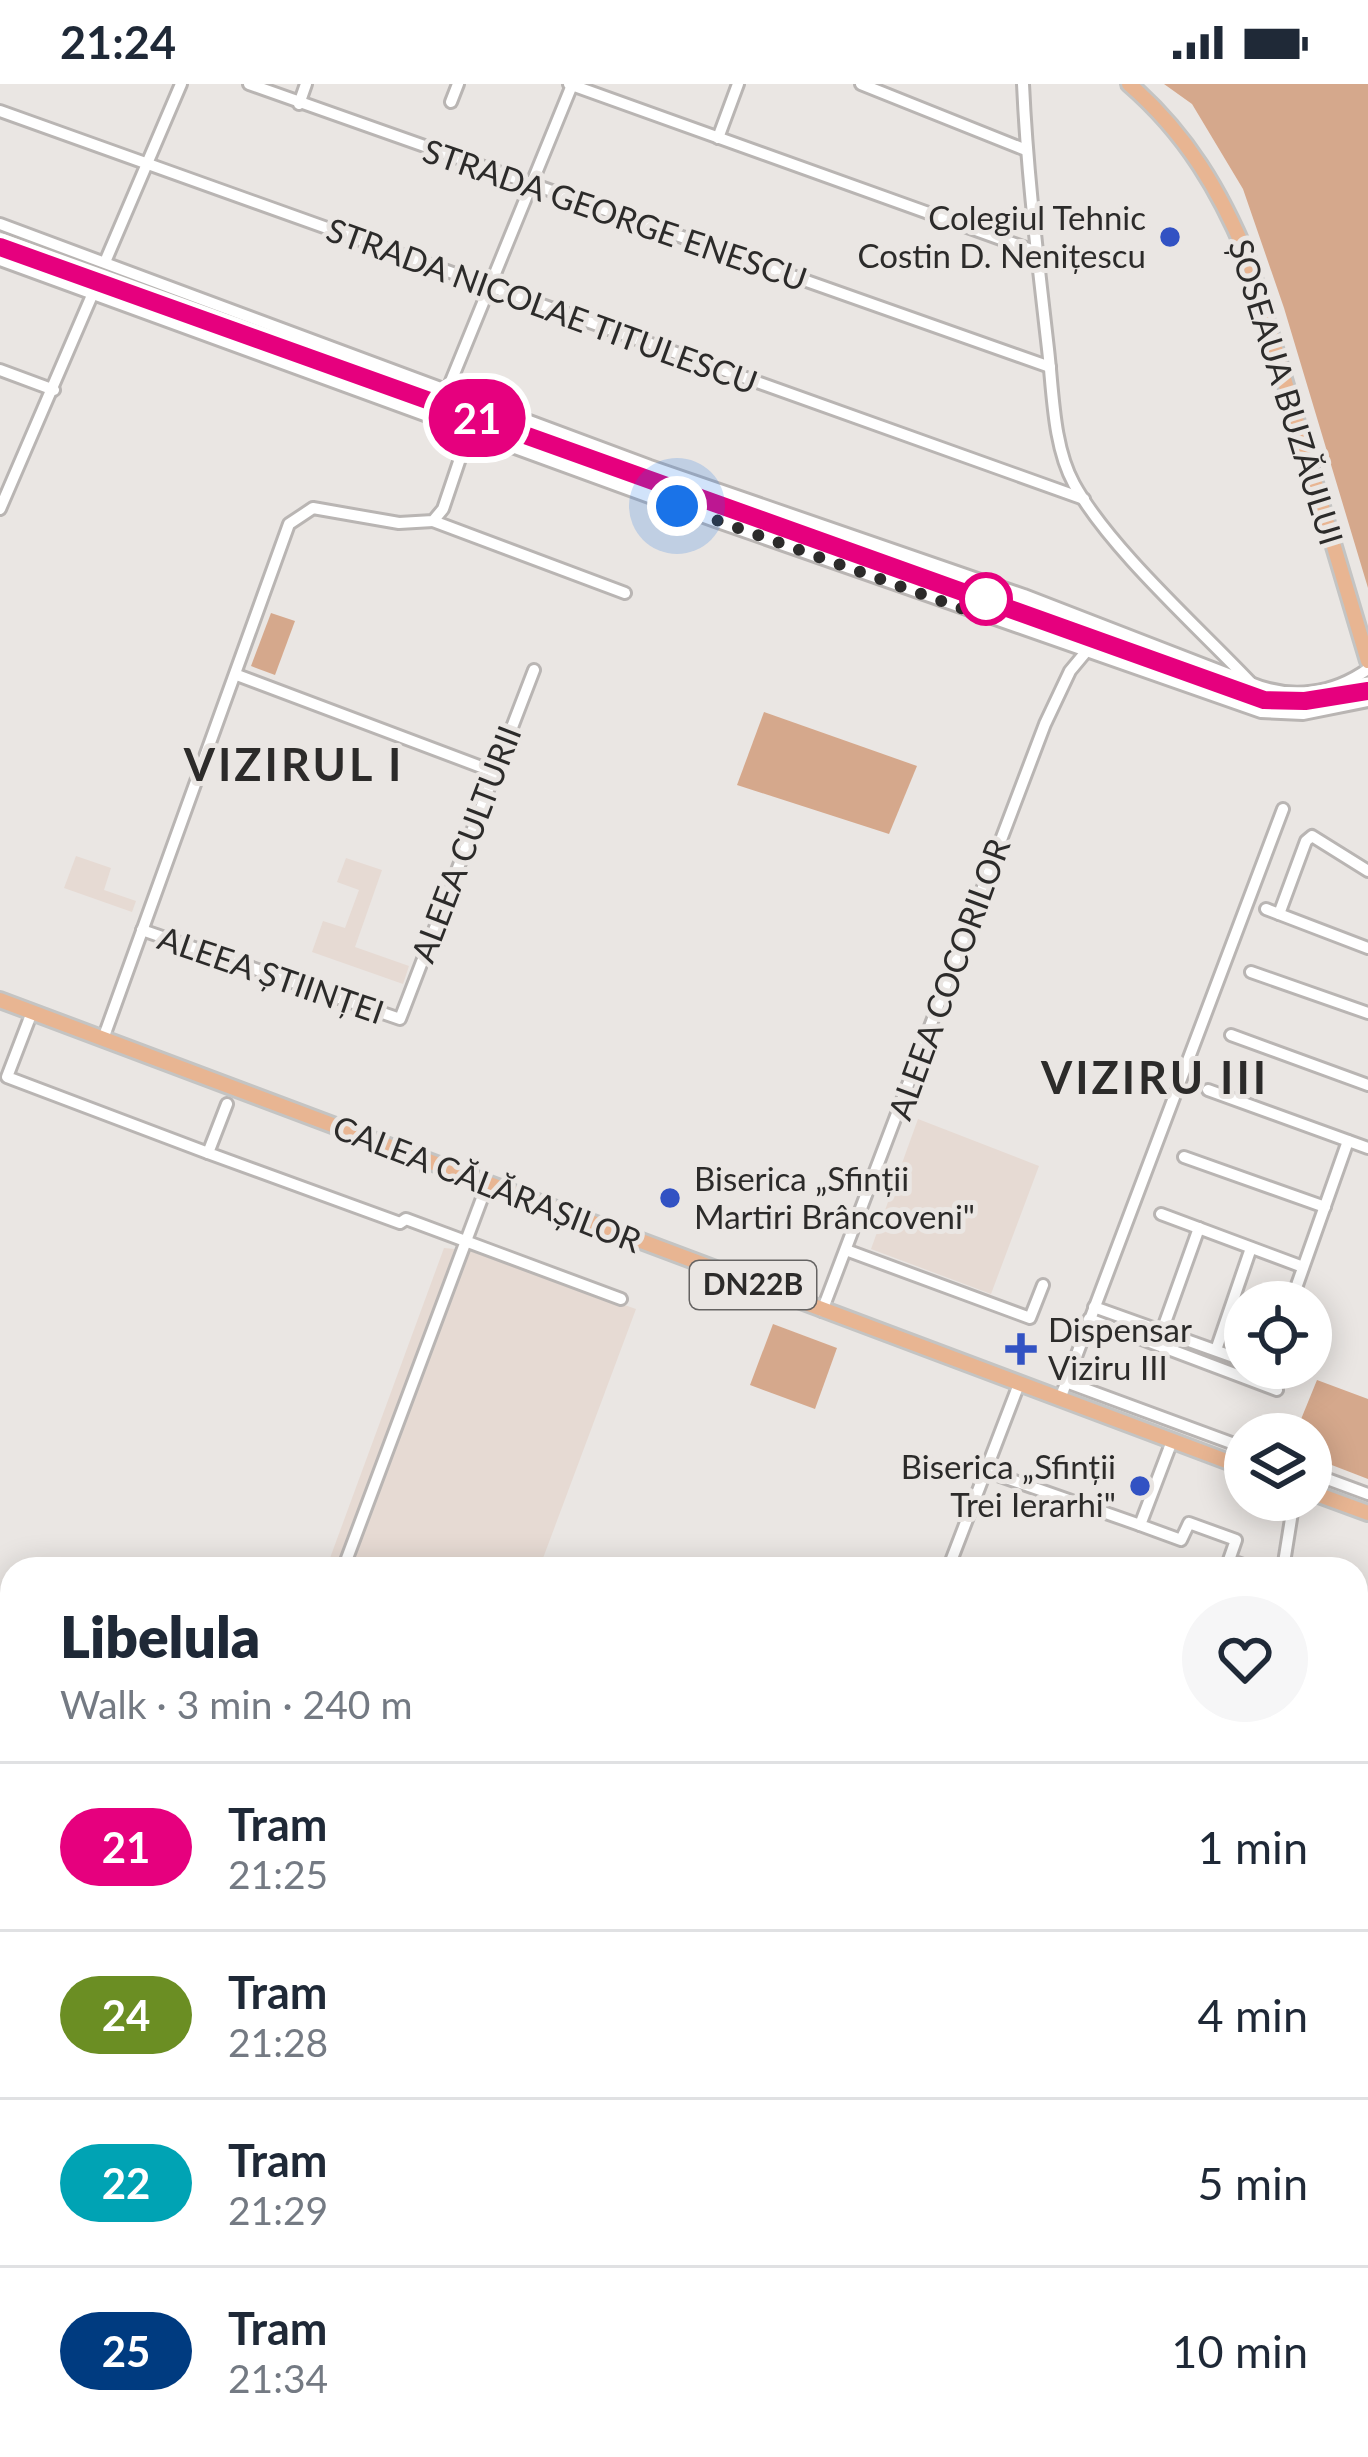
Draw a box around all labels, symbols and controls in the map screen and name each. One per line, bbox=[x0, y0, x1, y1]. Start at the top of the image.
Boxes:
text: 21:24 bbox=[60, 15, 176, 69]
street label: STRADA GEORGE ENESCU bbox=[418, 130, 812, 299]
place label: Colegiul Tehnic Costin D. Nenițescu bbox=[857, 197, 1146, 275]
street label: STRADA NICOLAE TITULESCU bbox=[321, 208, 763, 402]
marker: Colegiul Tehnic Costin D. Nenițescu bbox=[1157, 224, 1183, 250]
street label: ȘOSEAUA BUZĂULUI bbox=[1221, 234, 1353, 549]
line badge: 21 bbox=[423, 379, 531, 457]
text: 21 bbox=[453, 393, 501, 443]
your location bbox=[647, 476, 707, 536]
unlabelled marker bbox=[961, 574, 1011, 624]
street label: ALEEA CULTURII bbox=[402, 720, 529, 968]
district label: VIZIRUL I bbox=[183, 737, 404, 791]
street label: ALEEA COCORILOR bbox=[879, 832, 1018, 1125]
street label: ALEEA ȘTIINȚEI bbox=[153, 917, 389, 1031]
district label: VIZIRU III bbox=[1040, 1050, 1269, 1104]
street label: CALEA CĂLĂRAȘILOR bbox=[328, 1106, 647, 1260]
place label: Biserica „Sfinții Martiri Brâncoveni" bbox=[694, 1158, 975, 1236]
marker: Biserica „Sfinții Martiri Brâncoveni" bbox=[657, 1185, 683, 1211]
road number: DN22B bbox=[690, 1261, 816, 1309]
map controls bbox=[1224, 1281, 1332, 1521]
button: locate bbox=[1224, 1281, 1332, 1389]
place label: Dispensar Viziru III bbox=[1048, 1309, 1192, 1387]
marker: Dispensar Viziru III bbox=[1005, 1333, 1037, 1365]
button: layers bbox=[1224, 1413, 1332, 1521]
place label: Biserica „Sfinții Trei Ierarhi" bbox=[901, 1446, 1116, 1524]
marker: Biserica „Sfinții Trei Ierarhi" bbox=[1127, 1473, 1153, 1499]
button: heart bbox=[1182, 1596, 1308, 1722]
text: Libelula bbox=[60, 1602, 260, 1670]
text: Walk · 3 min · 240 m bbox=[60, 1681, 413, 1727]
text: Tram bbox=[228, 1797, 327, 1851]
text: 1 min bbox=[1197, 1820, 1308, 1874]
text: 21 bbox=[102, 1822, 150, 1872]
text: 21:25 bbox=[228, 1851, 328, 1897]
text: Tram bbox=[228, 1965, 327, 2019]
text: 4 min bbox=[1197, 1988, 1308, 2042]
text: 24 bbox=[102, 1990, 150, 2040]
text: 21:28 bbox=[228, 2019, 328, 2065]
text: Tram bbox=[228, 2133, 327, 2187]
text: 5 min bbox=[1197, 2156, 1308, 2210]
text: 22 bbox=[102, 2158, 150, 2208]
text: 21:29 bbox=[228, 2187, 328, 2233]
text: Tram bbox=[228, 2301, 327, 2355]
text: 10 min bbox=[1171, 2324, 1308, 2378]
text: 25 bbox=[102, 2326, 150, 2376]
text: 21:34 bbox=[228, 2355, 328, 2401]

